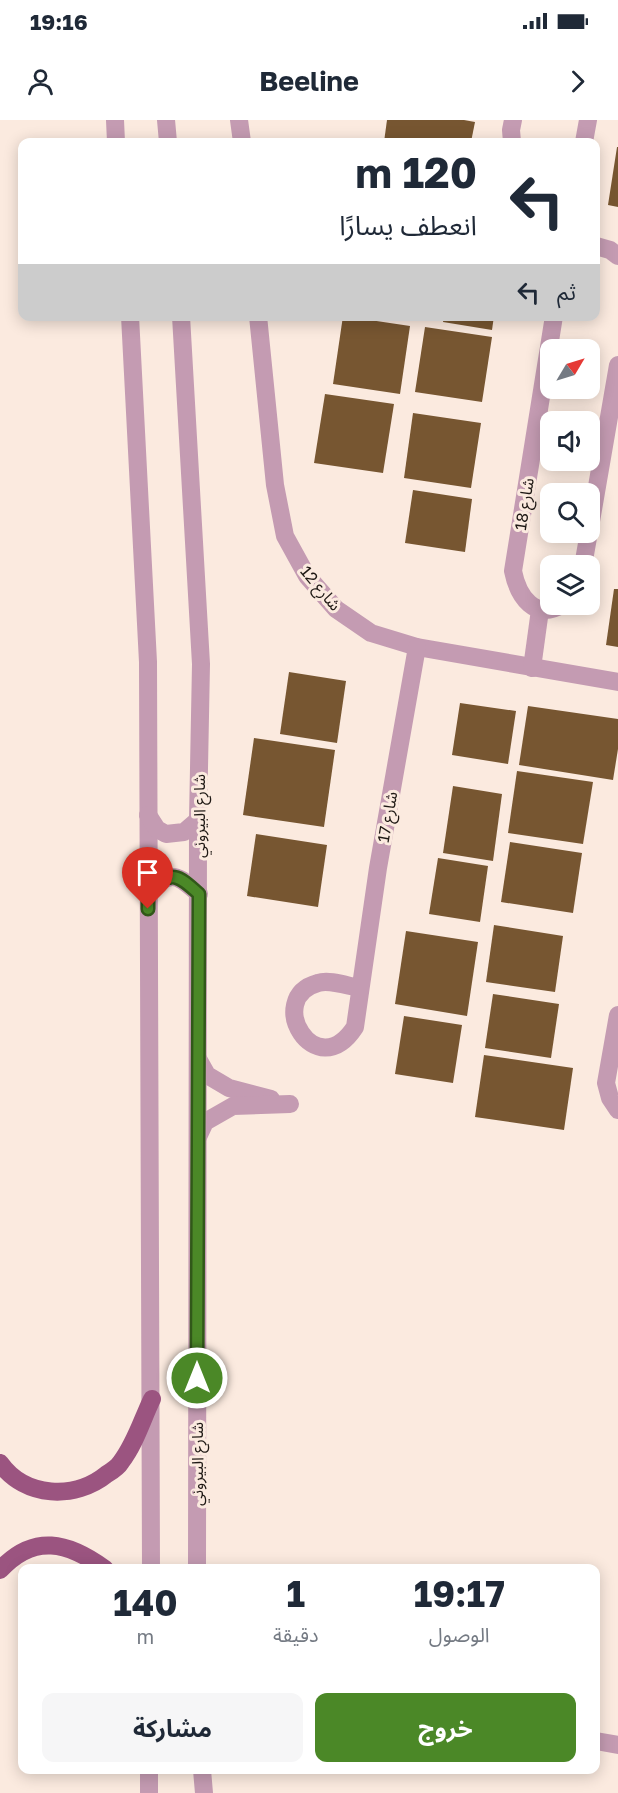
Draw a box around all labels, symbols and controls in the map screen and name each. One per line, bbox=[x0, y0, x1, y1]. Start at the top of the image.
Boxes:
text: 19:16 bbox=[30, 8, 88, 35]
icon: person bbox=[24, 65, 57, 98]
text: Beeline bbox=[259, 65, 359, 97]
icon: forward bbox=[561, 65, 594, 98]
text: 120 m bbox=[355, 147, 477, 197]
icon: left bbox=[498, 162, 576, 240]
text: انعطف يسارًا bbox=[339, 209, 477, 241]
icon: left bbox=[512, 276, 545, 309]
text: ثم bbox=[557, 278, 576, 305]
north arrow bbox=[540, 339, 600, 399]
map controls bbox=[540, 339, 600, 615]
button: sound bbox=[540, 411, 600, 471]
street label: شارع 18 bbox=[510, 476, 541, 532]
button: search bbox=[540, 483, 600, 543]
button: layers bbox=[540, 555, 600, 615]
street label: شارع 12 bbox=[294, 562, 345, 616]
street label: شارع البيروني bbox=[189, 774, 212, 858]
street label: شارع 17 bbox=[373, 790, 404, 845]
pin bbox=[122, 847, 173, 909]
icon: arrive bbox=[131, 856, 164, 889]
position arrow bbox=[165, 1346, 229, 1410]
street label: شارع البيروني bbox=[187, 1422, 210, 1506]
text: 1 bbox=[286, 1572, 305, 1615]
text: 19:17 bbox=[414, 1572, 505, 1615]
text: 140 bbox=[113, 1581, 178, 1624]
text: دقيقة bbox=[273, 1622, 318, 1646]
text: الوصول bbox=[429, 1622, 490, 1646]
text: m bbox=[137, 1624, 154, 1648]
button: مشاركة bbox=[42, 1693, 303, 1762]
button: خروج bbox=[315, 1693, 576, 1762]

